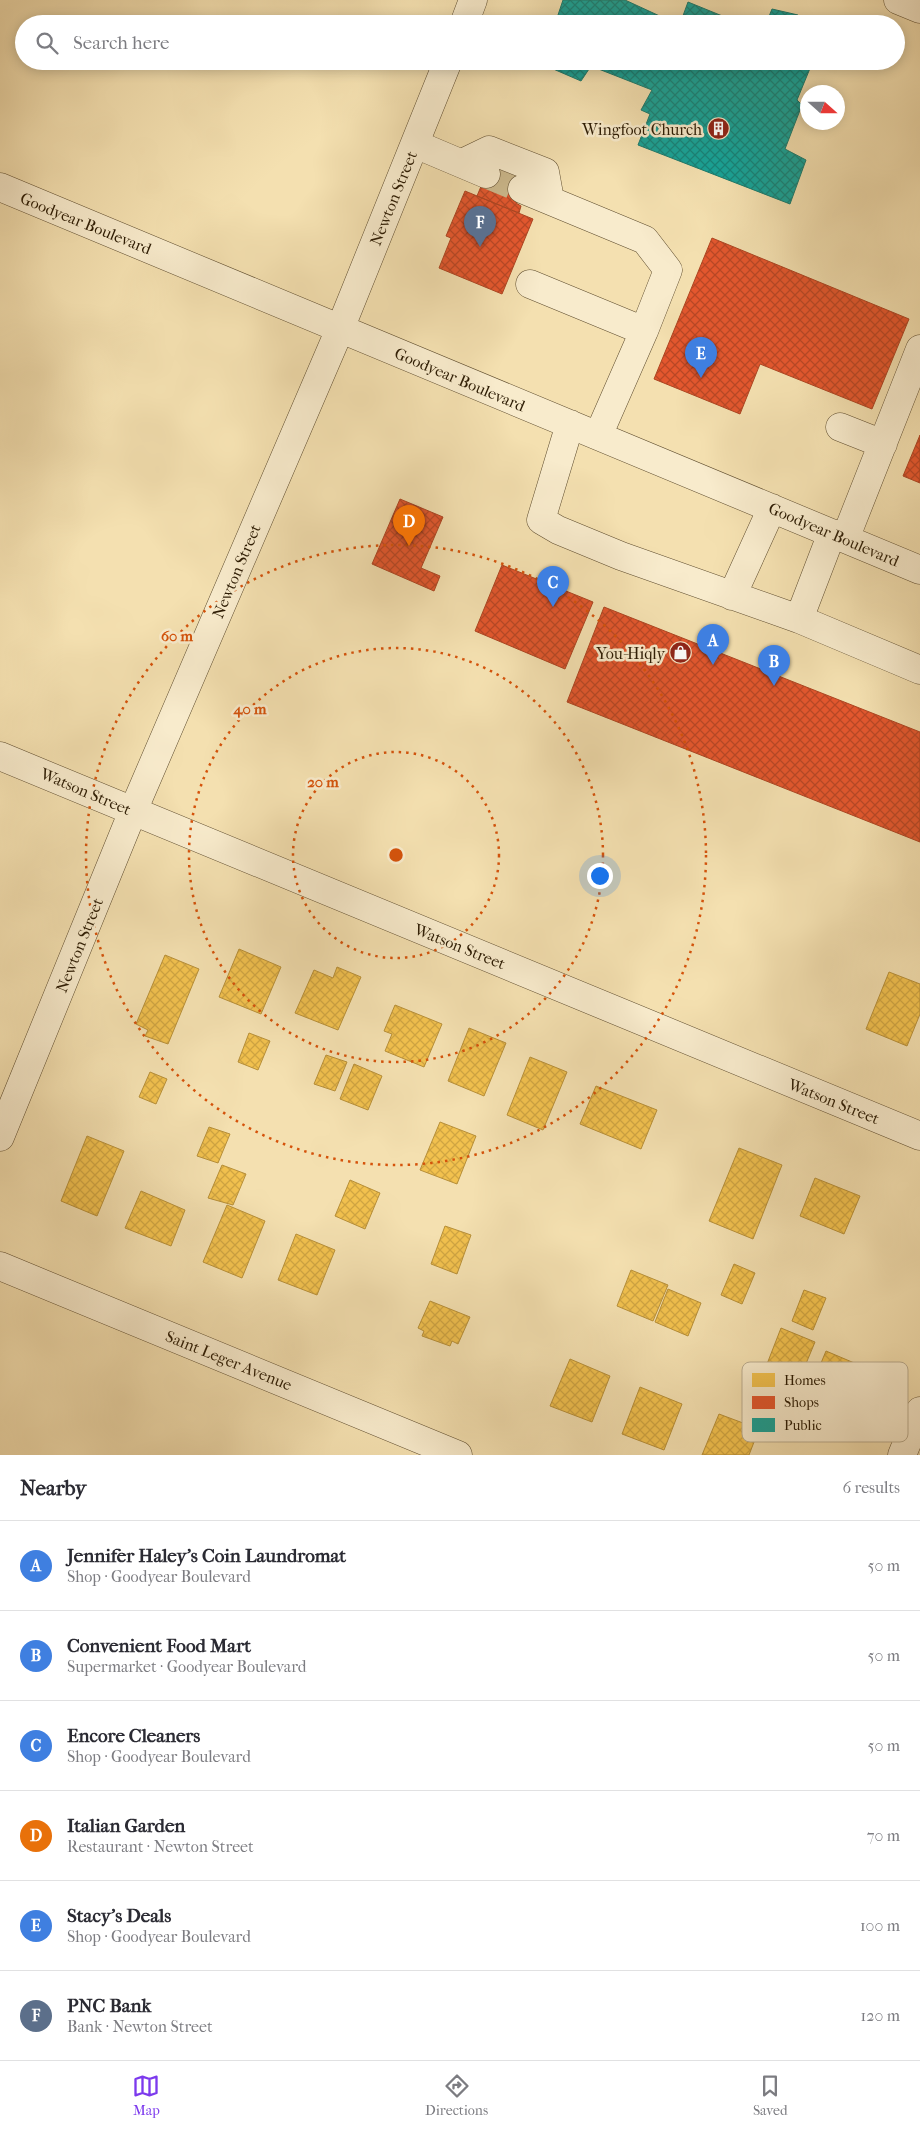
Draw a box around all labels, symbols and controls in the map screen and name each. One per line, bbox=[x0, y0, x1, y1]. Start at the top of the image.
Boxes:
search box bbox=[15, 15, 905, 70]
icon: search bbox=[33, 29, 61, 57]
text: Search here bbox=[73, 32, 169, 54]
north arrow bbox=[800, 85, 845, 130]
building icon: Wingfoot Church bbox=[706, 117, 730, 141]
place label: Wingfoot Church bbox=[581, 120, 702, 139]
street label: Newton Street bbox=[366, 148, 421, 248]
street label: Goodyear Boulevard bbox=[17, 188, 154, 259]
pin: F bbox=[464, 206, 496, 247]
pin: E bbox=[685, 337, 717, 378]
street label: Goodyear Boulevard bbox=[392, 343, 528, 416]
street label: Goodyear Boulevard bbox=[766, 498, 902, 571]
pin: D bbox=[393, 505, 425, 546]
street label: Newton Street bbox=[208, 521, 265, 621]
pin: C bbox=[537, 566, 569, 607]
pin: A bbox=[697, 624, 729, 665]
text: 60 m bbox=[161, 627, 194, 645]
shop icon: You-Hiqly bbox=[669, 641, 693, 665]
place label: You-Hiqly bbox=[595, 644, 665, 663]
pin: B bbox=[758, 645, 790, 686]
text: 40 m bbox=[233, 700, 267, 718]
street label: Watson Street bbox=[37, 763, 134, 819]
text: 20 m bbox=[307, 773, 339, 791]
centre of rings bbox=[387, 846, 405, 864]
your location bbox=[587, 863, 613, 889]
street label: Newton Street bbox=[52, 895, 107, 995]
street label: Watson Street bbox=[411, 919, 508, 973]
street label: Watson Street bbox=[785, 1074, 882, 1128]
street label: Saint Leger Avenue bbox=[163, 1326, 295, 1395]
legend bbox=[742, 1362, 908, 1442]
text: Homes bbox=[784, 1372, 826, 1389]
text: Shops bbox=[784, 1394, 819, 1411]
text: Public bbox=[784, 1417, 822, 1434]
text: Nearby bbox=[20, 1476, 86, 1500]
text: 6 results bbox=[842, 1478, 900, 1497]
text: Jennifer Haley's Coin Laundromat bbox=[67, 1545, 346, 1567]
text: A bbox=[31, 1556, 41, 1575]
text: 50 m bbox=[868, 1556, 900, 1575]
text: Shop · Goodyear Boulevard bbox=[67, 1567, 251, 1586]
text: Convenient Food Mart bbox=[67, 1635, 251, 1657]
text: B bbox=[31, 1646, 41, 1665]
text: 50 m bbox=[868, 1646, 900, 1665]
text: Supermarket · Goodyear Boulevard bbox=[67, 1657, 307, 1676]
text: Encore Cleaners bbox=[67, 1725, 200, 1747]
text: C bbox=[31, 1736, 41, 1755]
text: 50 m bbox=[868, 1736, 900, 1755]
text: Shop · Goodyear Boulevard bbox=[67, 1747, 251, 1766]
text: Italian Garden bbox=[67, 1815, 185, 1837]
text: D bbox=[30, 1826, 42, 1845]
text: 70 m bbox=[867, 1826, 900, 1845]
text: Restaurant · Newton Street bbox=[67, 1837, 254, 1856]
text: Stacy's Deals bbox=[67, 1905, 171, 1927]
text: E bbox=[31, 1916, 41, 1935]
text: 100 m bbox=[860, 1916, 900, 1935]
text: Shop · Goodyear Boulevard bbox=[67, 1927, 251, 1946]
text: PNC Bank bbox=[67, 1995, 151, 2017]
text: F bbox=[32, 2006, 40, 2025]
text: 120 m bbox=[861, 2006, 900, 2025]
text: Bank · Newton Street bbox=[67, 2017, 213, 2036]
tab: Map bbox=[132, 2072, 160, 2119]
tab: Directions bbox=[425, 2072, 488, 2119]
tab: Saved bbox=[753, 2072, 788, 2119]

